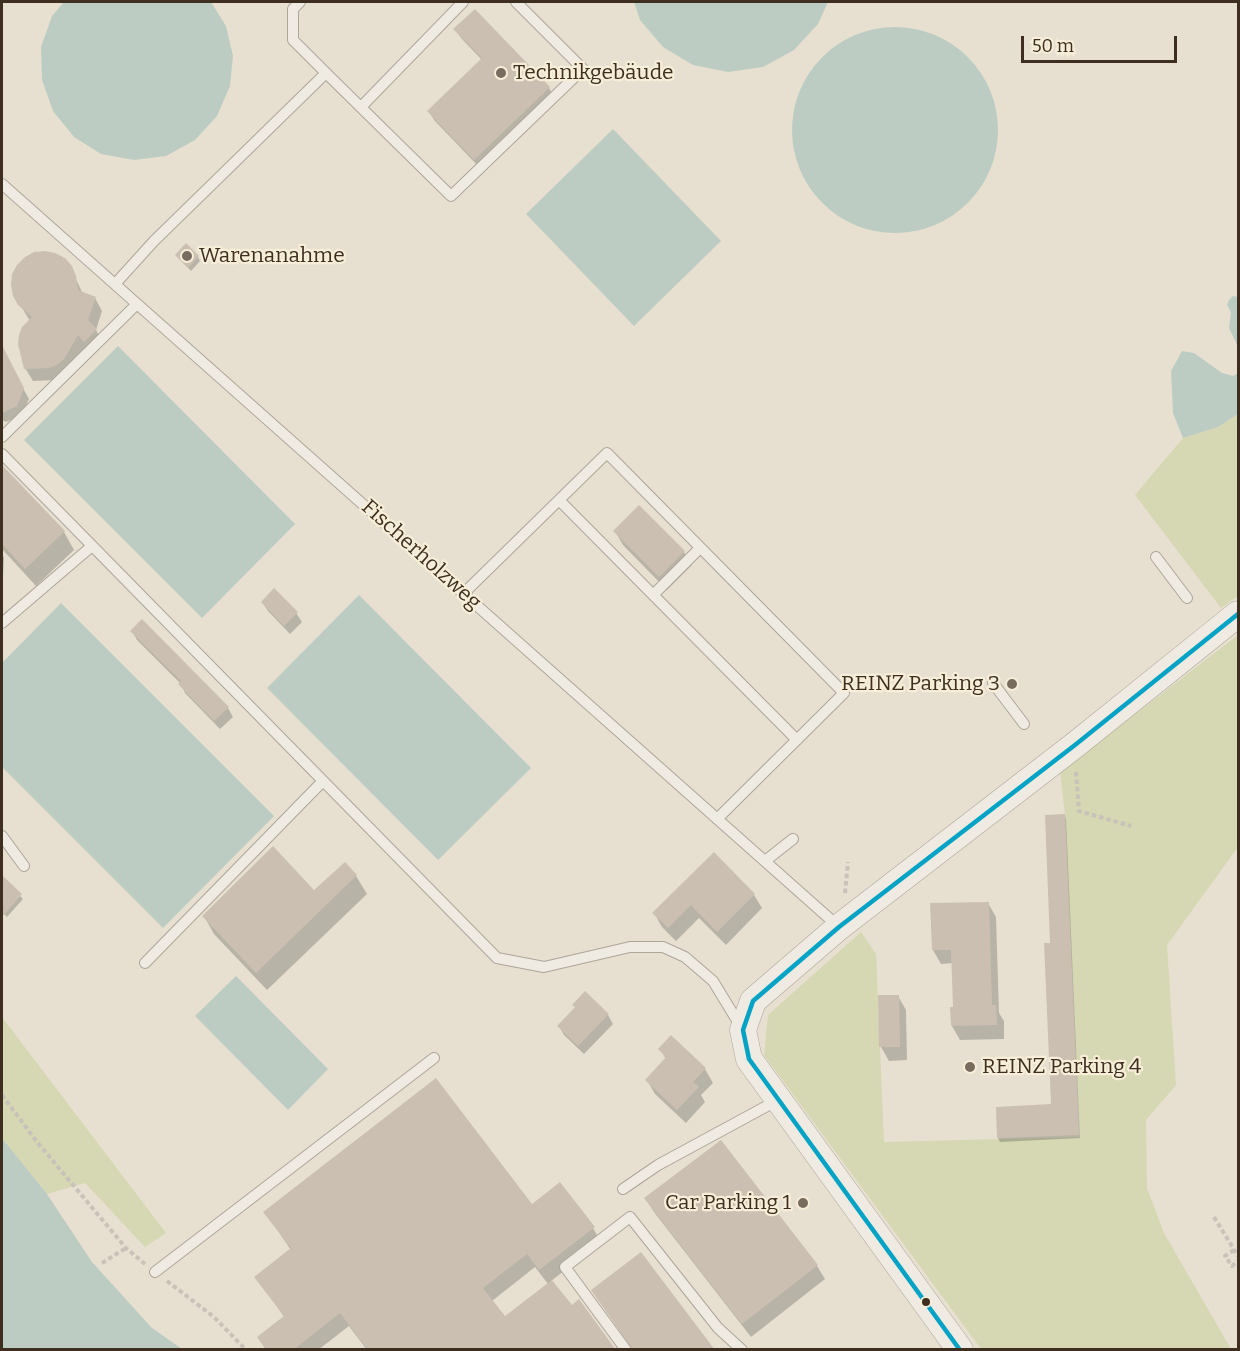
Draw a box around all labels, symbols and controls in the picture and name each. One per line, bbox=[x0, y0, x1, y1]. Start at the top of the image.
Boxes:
scale bar bbox=[1024, 24, 1180, 62]
text: 50 m bbox=[1032, 35, 1074, 57]
place label: Technikgebäude bbox=[513, 60, 674, 86]
marker: Technikgebäude bbox=[494, 66, 508, 80]
place label: Warenanahme bbox=[199, 243, 345, 269]
marker: Warenanahme bbox=[180, 249, 194, 263]
street label: Fischerholzweg bbox=[356, 495, 486, 615]
place label: REINZ Parking 3 bbox=[841, 671, 1000, 697]
marker: REINZ Parking 3 bbox=[1005, 677, 1019, 691]
place label: REINZ Parking 4 bbox=[982, 1054, 1141, 1080]
marker: REINZ Parking 4 bbox=[963, 1060, 977, 1074]
place label: Car Parking 1 bbox=[665, 1190, 791, 1216]
marker: Car Parking 1 bbox=[796, 1196, 810, 1210]
unlabelled marker bbox=[920, 1296, 932, 1308]

